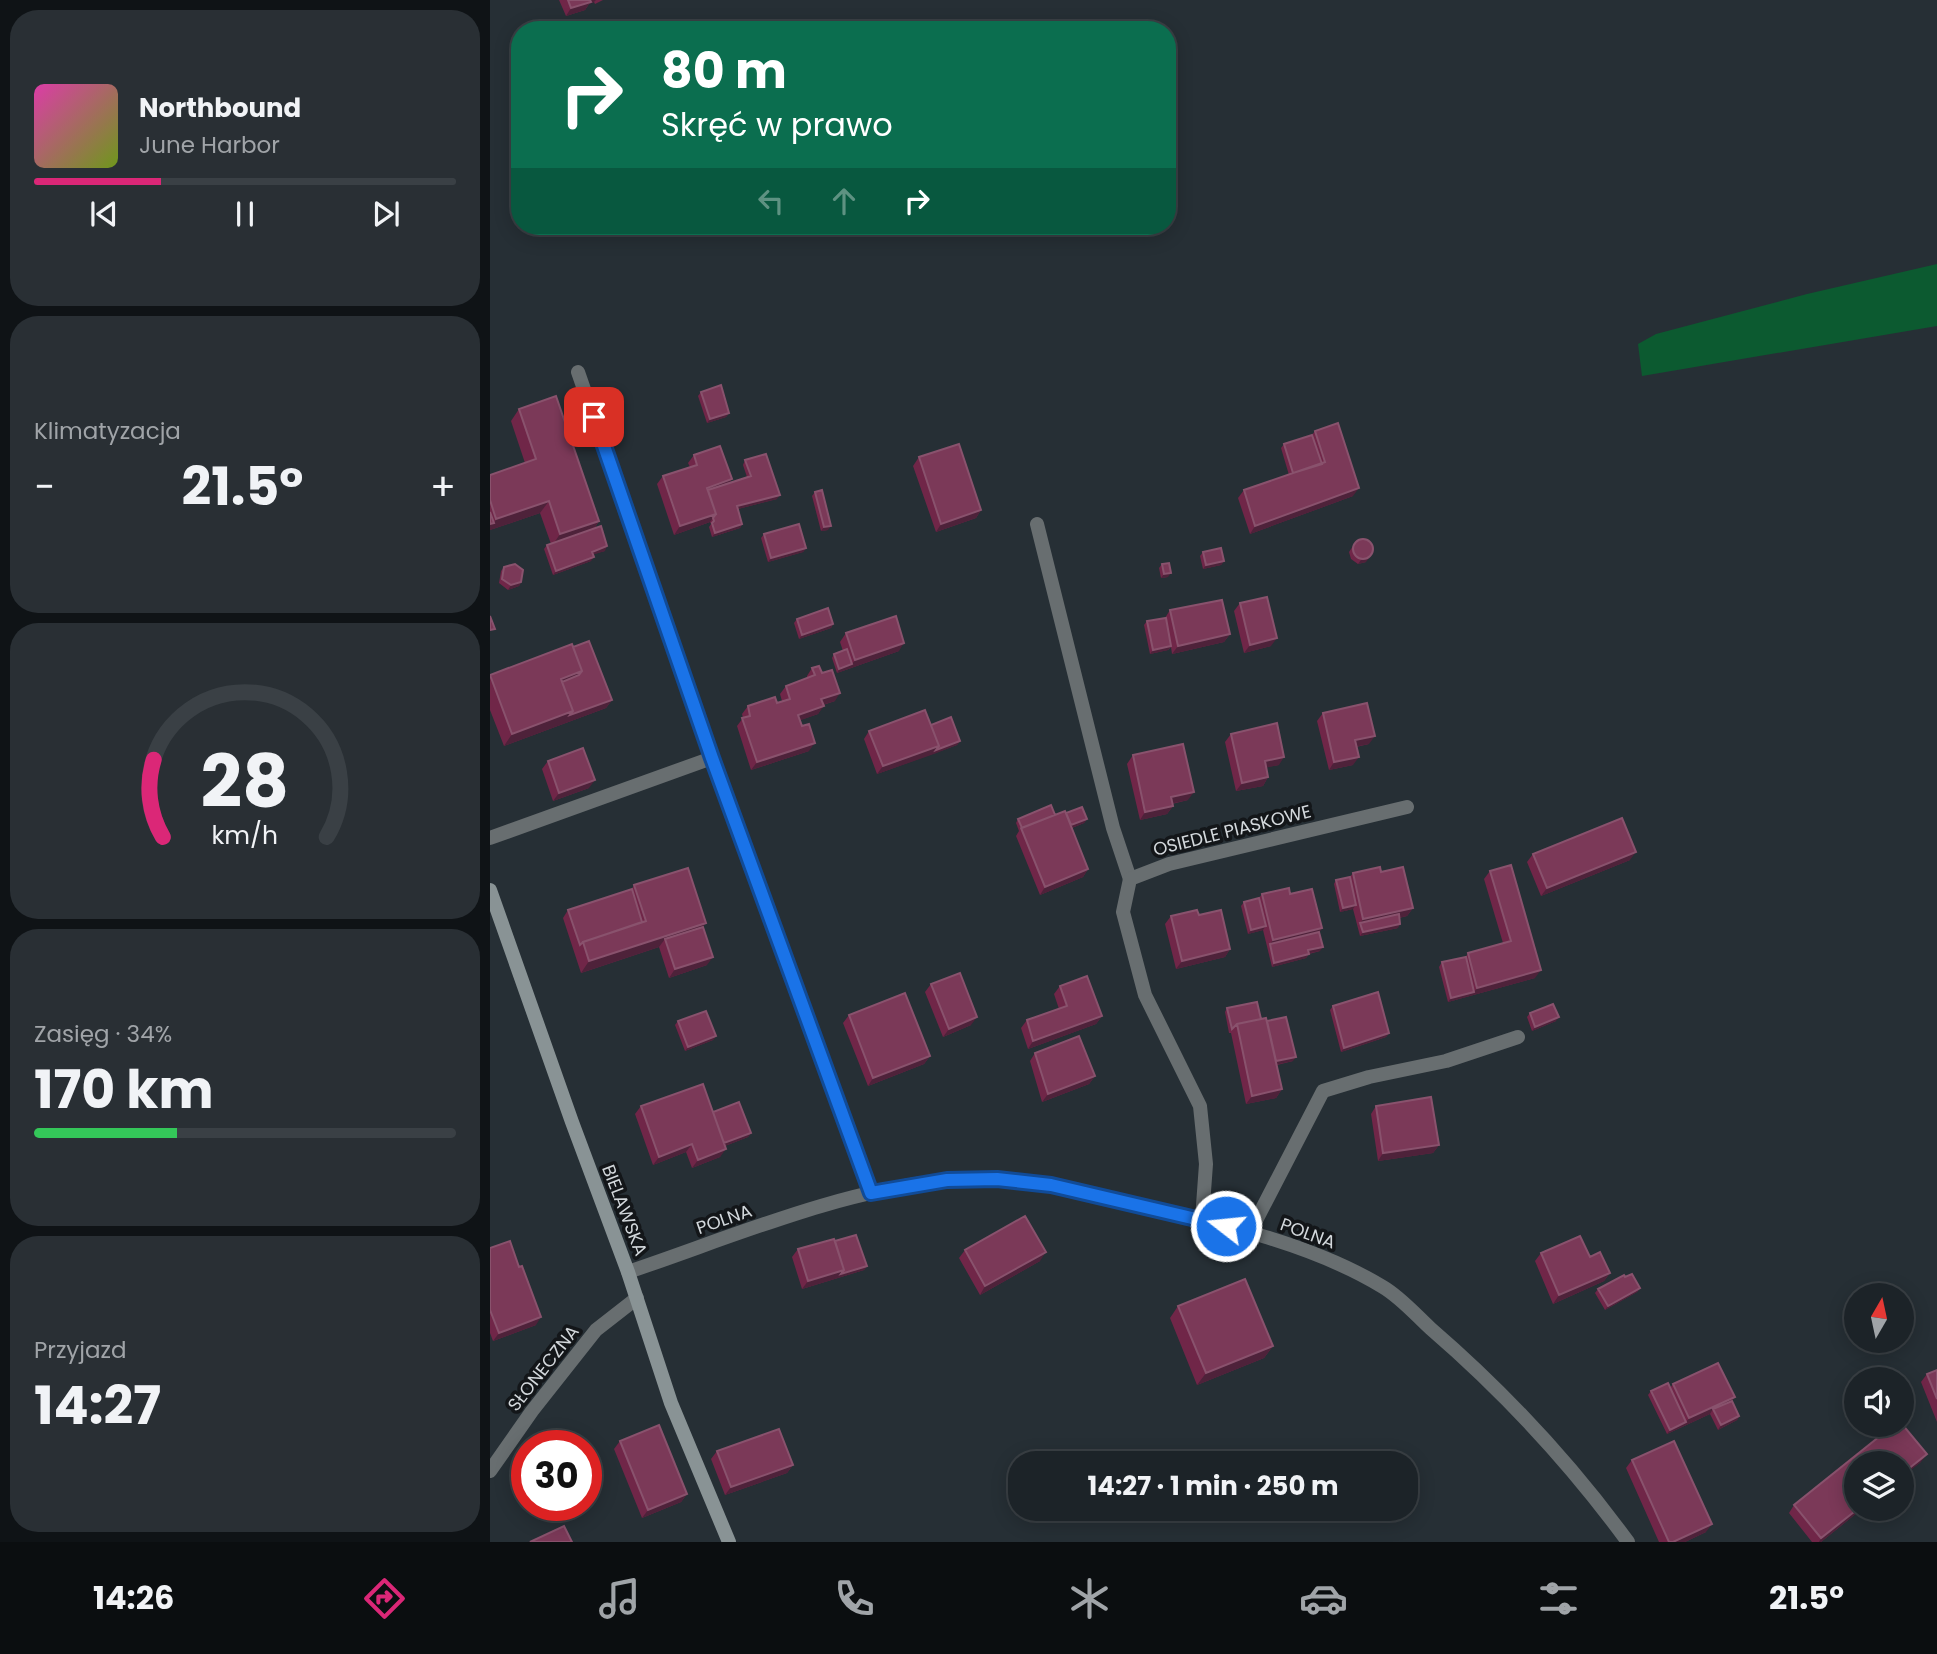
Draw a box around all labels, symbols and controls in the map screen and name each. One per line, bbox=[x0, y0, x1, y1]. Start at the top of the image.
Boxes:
text: 80 m bbox=[661, 37, 787, 105]
icon: right bbox=[546, 49, 637, 140]
text: Northbound bbox=[139, 90, 301, 126]
text: Skręć w prawo bbox=[661, 102, 893, 147]
text: June Harbor bbox=[139, 129, 280, 161]
icon: left bbox=[752, 182, 790, 220]
icon: ahead bbox=[825, 182, 863, 220]
icon: right bbox=[898, 182, 936, 220]
icon: previous bbox=[85, 195, 123, 233]
icon: pause bbox=[226, 195, 264, 233]
icon: next bbox=[367, 195, 405, 233]
pin bbox=[564, 387, 624, 447]
icon: arrive bbox=[575, 398, 613, 436]
text: Klimatyzacja bbox=[34, 415, 181, 447]
text: 21.5° bbox=[182, 450, 303, 523]
text: − bbox=[34, 460, 55, 513]
text: + bbox=[430, 460, 456, 513]
text: 28 bbox=[201, 731, 289, 832]
street label: OSIEDLE PIASKOWE bbox=[1150, 798, 1314, 862]
text: km/h bbox=[212, 818, 278, 853]
text: Zasięg · 34% bbox=[34, 1018, 172, 1050]
text: 170 km bbox=[34, 1053, 214, 1126]
street label: BIELAWSKA bbox=[596, 1161, 654, 1259]
position arrow bbox=[1189, 1189, 1263, 1263]
street label: POLNA bbox=[693, 1198, 755, 1240]
street label: POLNA bbox=[1277, 1211, 1339, 1255]
north arrow bbox=[1844, 1283, 1914, 1353]
map controls bbox=[1844, 1283, 1914, 1521]
street label: SŁONECZNA bbox=[501, 1320, 585, 1416]
text: Przyjazd bbox=[34, 1334, 127, 1366]
button: sound bbox=[1844, 1367, 1914, 1437]
text: 14:27 bbox=[34, 1369, 161, 1442]
speed limit sign: 30 bbox=[511, 1430, 602, 1521]
button: layers bbox=[1844, 1451, 1914, 1521]
text: 14:27 · 1 min · 250 m bbox=[1088, 1468, 1338, 1504]
icon: directions bbox=[360, 1574, 409, 1623]
icon: music bbox=[595, 1574, 644, 1623]
icon: phone bbox=[830, 1574, 879, 1623]
icon: climate bbox=[1065, 1574, 1114, 1623]
icon: car bbox=[1299, 1574, 1348, 1623]
icon: filters bbox=[1534, 1574, 1583, 1623]
text: 14:26 bbox=[93, 1575, 174, 1620]
text: 21.5° bbox=[1769, 1575, 1844, 1620]

